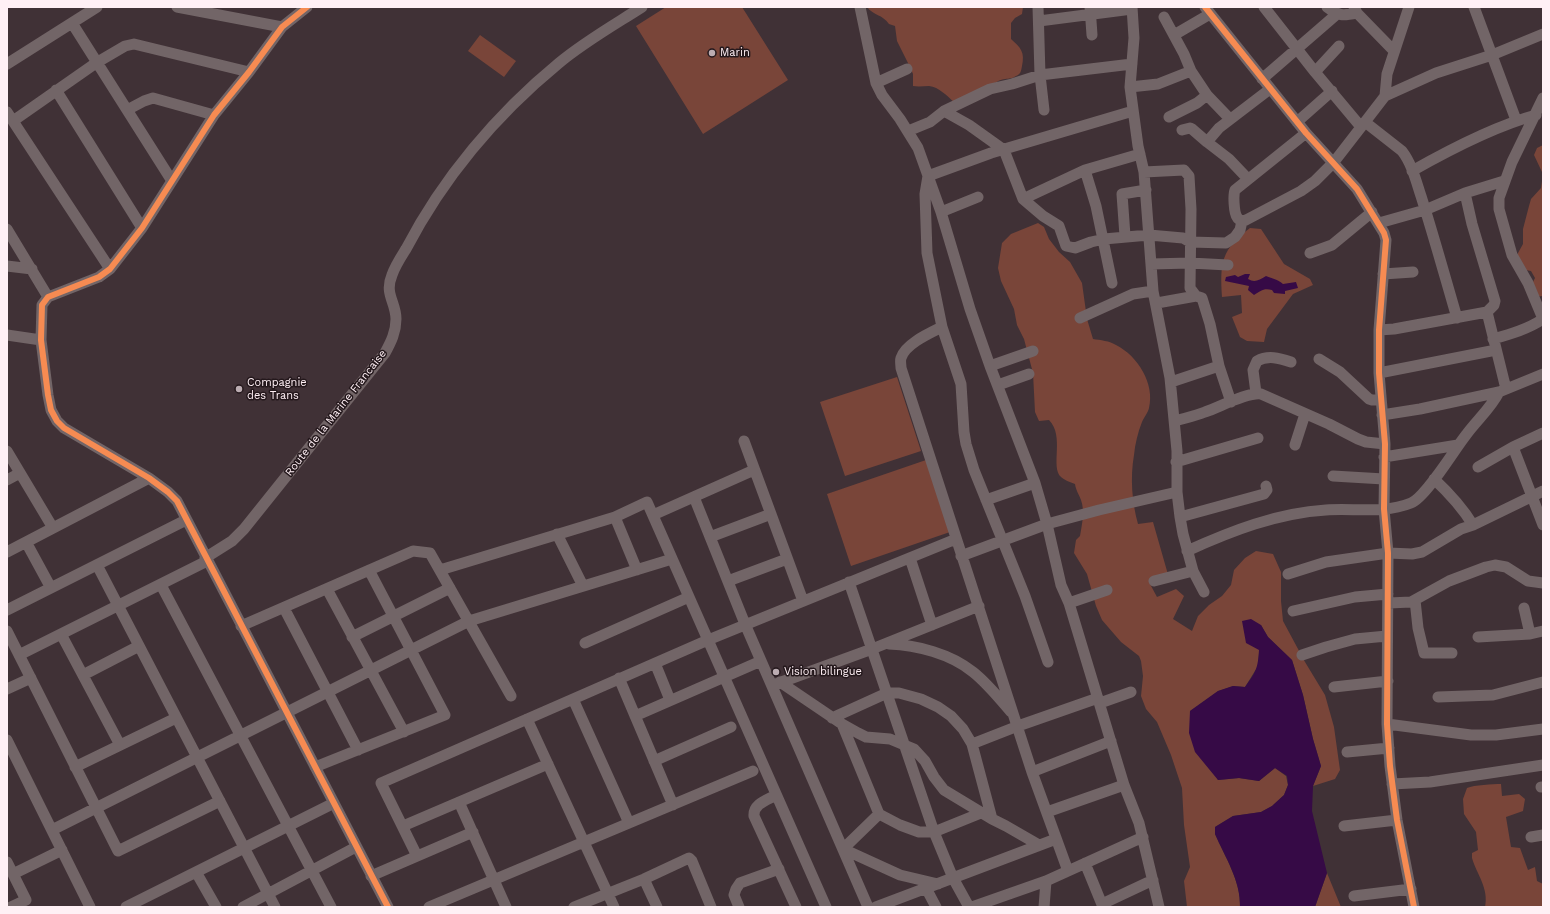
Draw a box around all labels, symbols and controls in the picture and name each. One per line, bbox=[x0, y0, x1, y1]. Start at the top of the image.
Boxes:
place label: Marin bbox=[720, 46, 750, 60]
marker: Marin bbox=[707, 48, 717, 58]
street label: Route de la Marine Francaise bbox=[283, 347, 389, 479]
place label: Compagnie des Trans bbox=[247, 376, 307, 402]
marker: Compagnie des Trans bbox=[234, 384, 244, 394]
place label: Vision bilingue bbox=[784, 665, 862, 679]
marker: Vision bilingue bbox=[771, 667, 781, 677]

